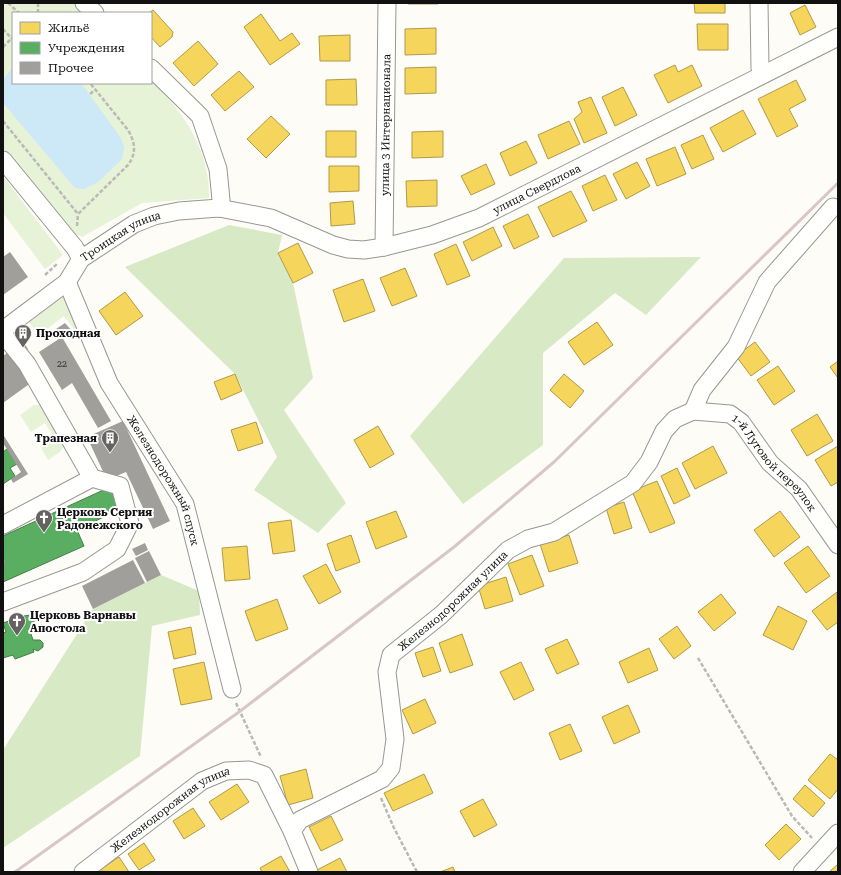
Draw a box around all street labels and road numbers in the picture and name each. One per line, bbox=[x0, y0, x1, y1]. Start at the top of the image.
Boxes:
street label: улица 3 Интернационала bbox=[379, 54, 393, 196]
street label: улица Свердлова bbox=[491, 162, 583, 217]
street label: Троицкая улица bbox=[78, 209, 162, 265]
street label: 1-й Луговой переулок bbox=[729, 411, 819, 514]
street label: Железнодорожный спуск bbox=[124, 413, 201, 547]
street label: Железнодорожная улица bbox=[396, 548, 510, 654]
street label: Железнодорожная улица bbox=[108, 765, 230, 855]

